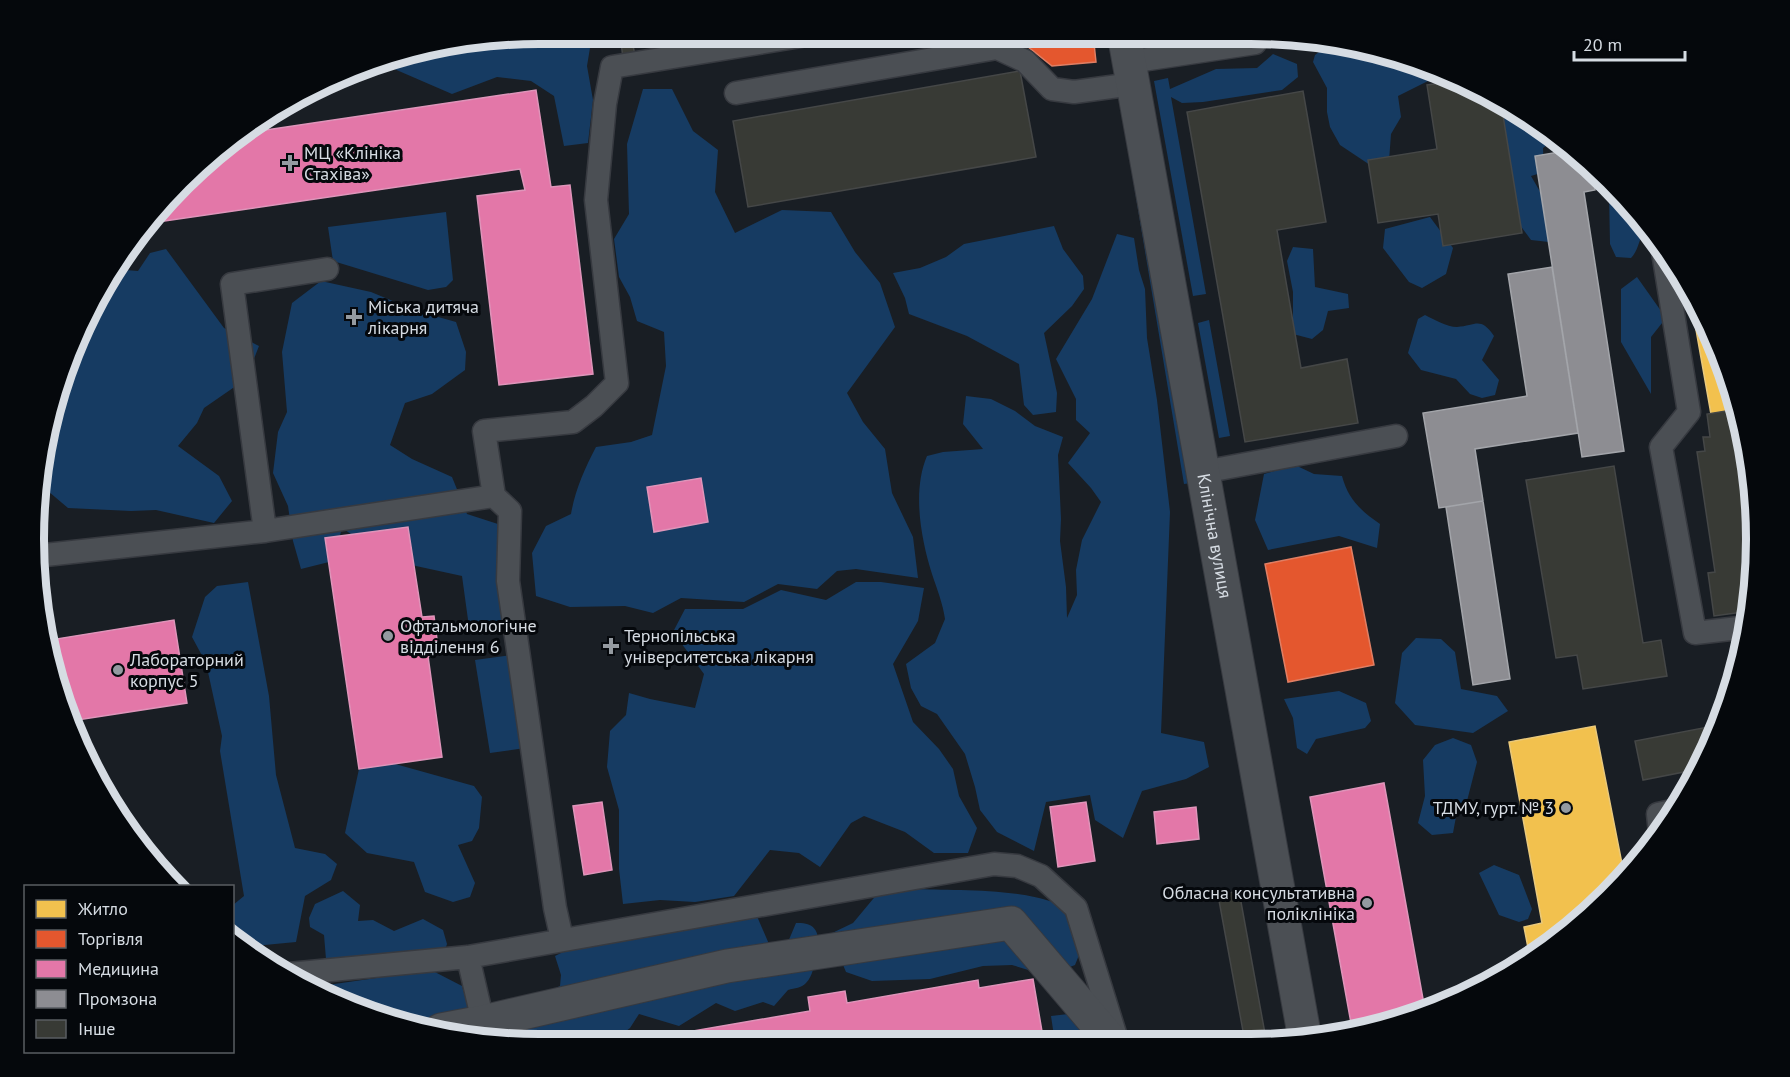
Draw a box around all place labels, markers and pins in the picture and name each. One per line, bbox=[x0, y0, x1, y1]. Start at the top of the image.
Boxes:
place label: МЦ «Клініка Стахіва» bbox=[304, 141, 401, 185]
marker: МЦ «Клініка Стахіва» bbox=[281, 154, 299, 172]
place label: Міська дитяча лікарня bbox=[367, 295, 479, 339]
marker: Міська дитяча лікарня bbox=[345, 308, 363, 326]
place label: Офтальмологічне відділення 6 bbox=[400, 614, 537, 658]
place label: Тернопільська університетська лікарня bbox=[624, 624, 814, 668]
marker: Офтальмологічне відділення 6 bbox=[381, 629, 395, 643]
marker: Тернопільська університетська лікарня bbox=[602, 637, 620, 655]
place label: Лабораторний корпус 5 bbox=[129, 648, 244, 692]
marker: Лабораторний корпус 5 bbox=[111, 663, 125, 677]
place label: ТДМУ, гурт. № 3 bbox=[1433, 796, 1554, 819]
marker: ТДМУ, гурт. № 3 bbox=[1559, 801, 1573, 815]
place label: Обласна консультативна поліклініка bbox=[1162, 881, 1355, 925]
marker: Обласна консультативна поліклініка bbox=[1360, 896, 1374, 910]

